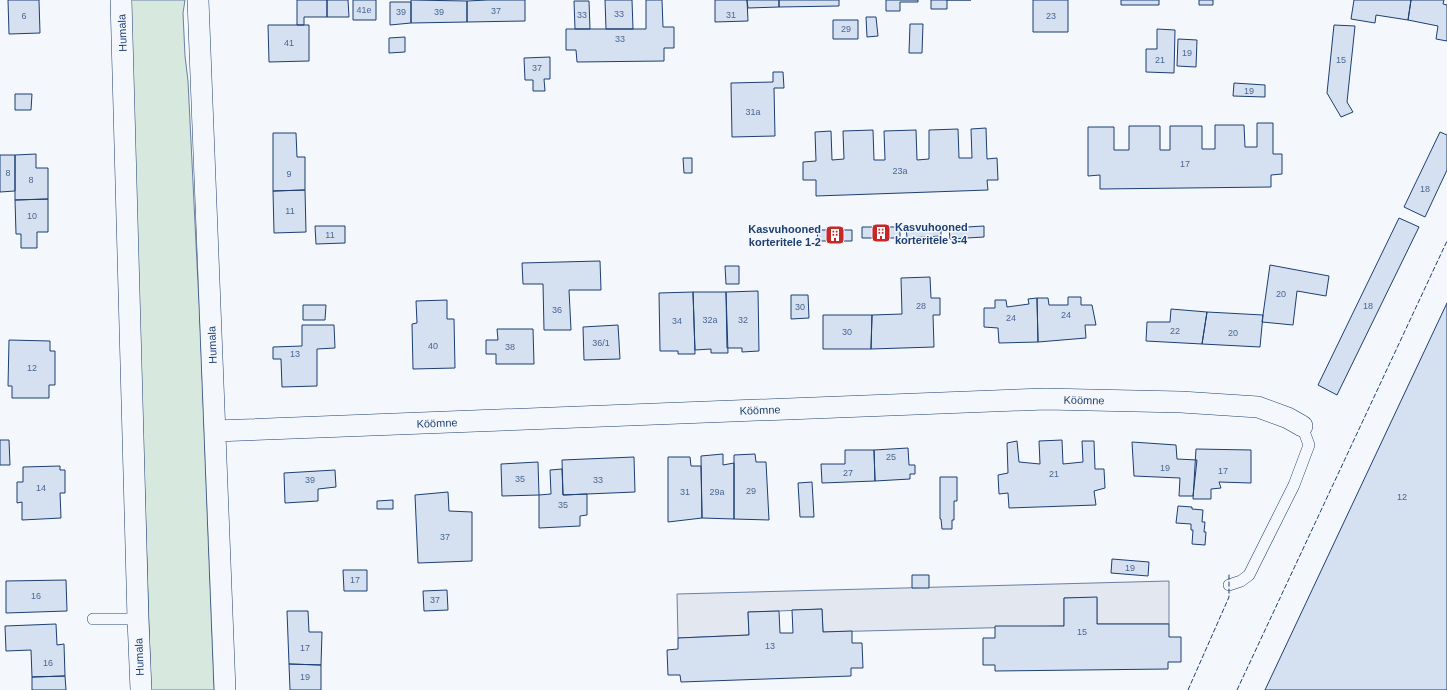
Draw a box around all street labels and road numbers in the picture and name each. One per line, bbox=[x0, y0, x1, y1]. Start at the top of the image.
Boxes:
street label: Humala bbox=[115, 13, 129, 52]
street label: Humala bbox=[205, 325, 219, 364]
street label: Köömne bbox=[1063, 394, 1105, 406]
street label: Köömne bbox=[739, 403, 781, 417]
street label: Köömne bbox=[416, 416, 458, 430]
street label: Humala bbox=[132, 637, 146, 676]

